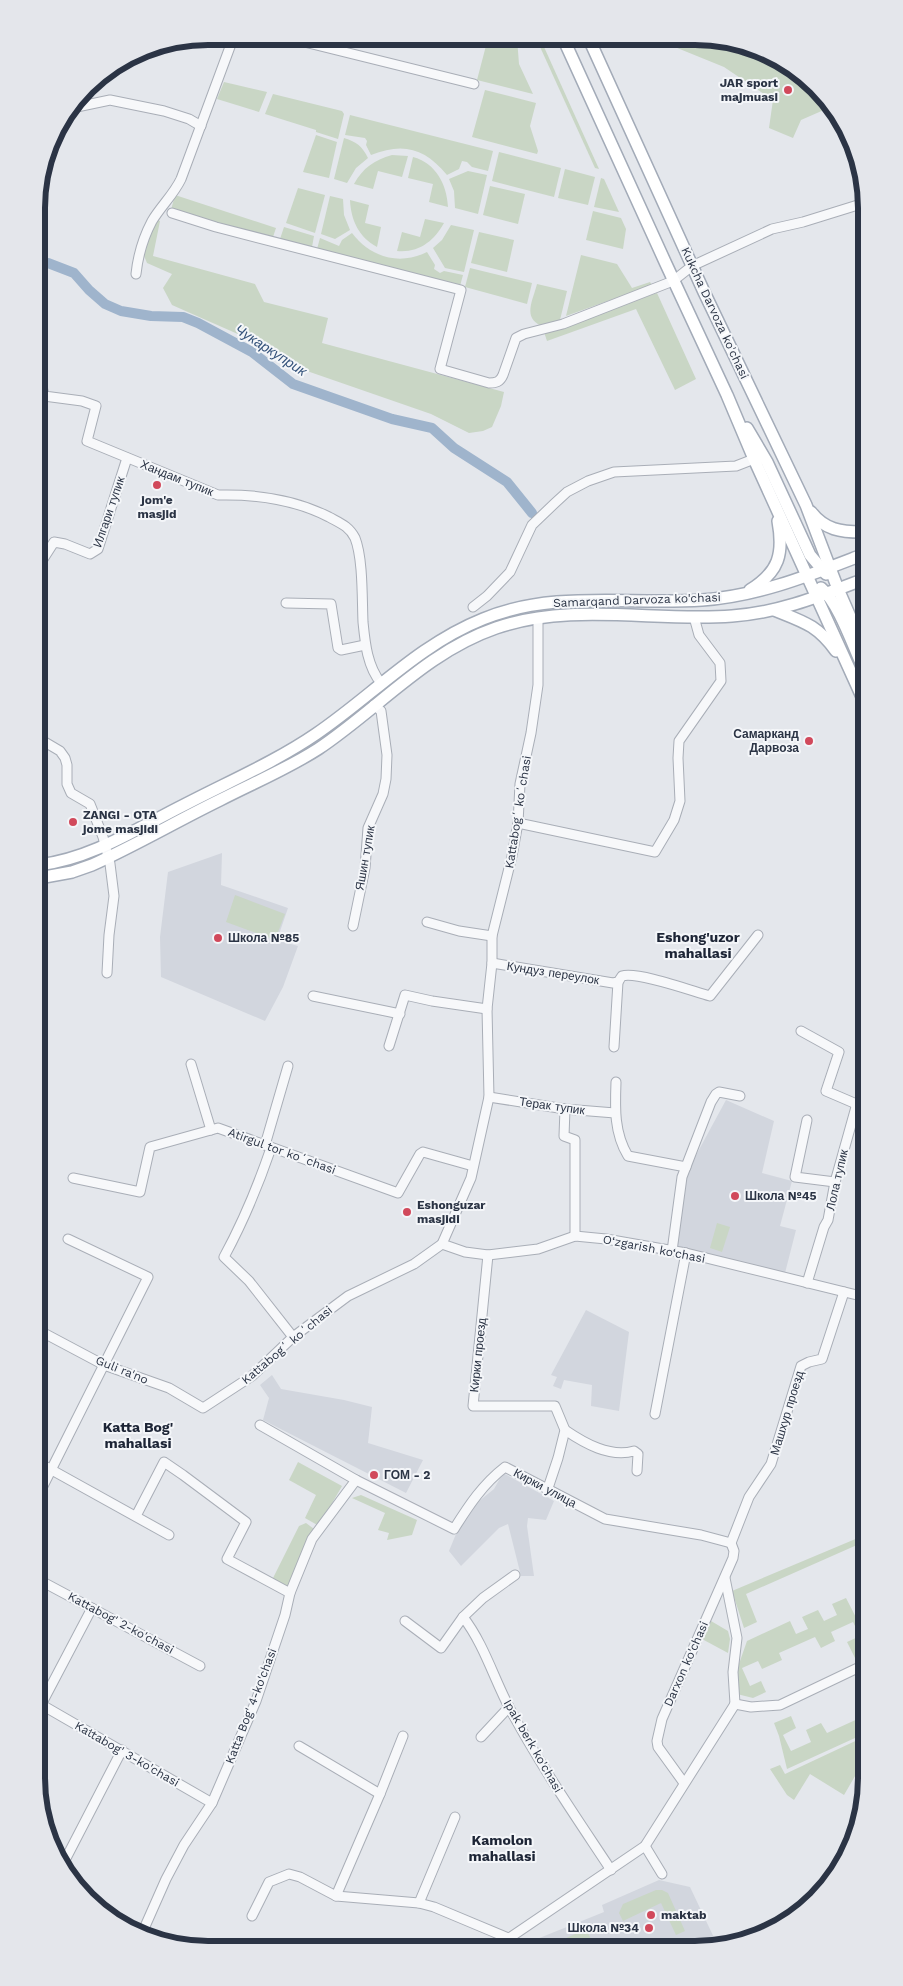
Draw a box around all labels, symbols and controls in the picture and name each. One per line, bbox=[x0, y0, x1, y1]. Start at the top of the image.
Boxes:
place label: JAR sport majmuasi bbox=[720, 76, 779, 104]
marker: JAR sport majmuasi bbox=[782, 84, 794, 96]
street label: Kukcha Darvoza ko'chasi bbox=[678, 245, 752, 381]
water label: Чукаркуприк bbox=[232, 321, 311, 380]
street label: Хандам тупик bbox=[138, 457, 216, 499]
street label: Илгари тупик bbox=[90, 474, 128, 549]
marker: jom'e masjid bbox=[151, 479, 163, 491]
place label: jom'e masjid bbox=[137, 493, 177, 521]
street label: Samarqand Darvoza ko'chasi bbox=[553, 590, 721, 610]
place label: Самарканд Дарвоза bbox=[733, 727, 799, 755]
marker: Самарканд Дарвоза bbox=[803, 735, 815, 747]
street label: Kattabogʻ koʻchasi bbox=[502, 755, 534, 869]
place label: ZANGI - OTA jome masjidi bbox=[81, 808, 158, 836]
marker: ZANGI - OTA jome masjidi bbox=[67, 816, 79, 828]
street label: Яшин тупик bbox=[352, 824, 378, 892]
district label: Eshong'uzor mahallasi bbox=[656, 929, 740, 961]
place label: Школа №85 bbox=[228, 931, 299, 945]
marker: Школа №85 bbox=[212, 932, 224, 944]
street label: Кундуз переулок bbox=[506, 959, 601, 987]
street label: Терак тупик bbox=[518, 1094, 586, 1118]
street label: Atirgul tor koʻchasi bbox=[226, 1125, 338, 1177]
street label: Лола тупик bbox=[823, 1147, 851, 1212]
place label: Школа №45 bbox=[745, 1189, 816, 1203]
marker: Школа №45 bbox=[729, 1190, 741, 1202]
place label: Eshonguzar masjidi bbox=[417, 1198, 486, 1226]
marker: Eshonguzar masjidi bbox=[401, 1206, 413, 1218]
street label: O‘zgarish ko‘chasi bbox=[602, 1232, 706, 1266]
street label: Kattabogʻ koʻchasi bbox=[239, 1303, 335, 1387]
street label: Кирки проезд bbox=[467, 1317, 489, 1393]
street label: Guli ra'no bbox=[94, 1353, 150, 1387]
street label: Машхур проезд bbox=[768, 1369, 806, 1457]
district label: Katta Bog' mahallasi bbox=[103, 1419, 173, 1451]
street label: Кирки улица bbox=[511, 1466, 579, 1511]
place label: ГОМ - 2 bbox=[384, 1468, 430, 1482]
marker: ГОМ - 2 bbox=[368, 1469, 380, 1481]
street label: Kattabog' 2-ko'chasi bbox=[66, 1589, 176, 1657]
street label: Darxon ko'chasi bbox=[661, 1619, 711, 1709]
street label: Katta Bog' 4-ko'chasi bbox=[222, 1646, 280, 1766]
street label: Ipak berk ko'chasi bbox=[501, 1697, 565, 1795]
street label: Kattabog' 3-ko'chasi bbox=[72, 1718, 182, 1790]
district label: Kamolon mahallasi bbox=[469, 1832, 535, 1864]
place label: maktab bbox=[661, 1908, 707, 1922]
marker: maktab bbox=[645, 1909, 657, 1921]
place label: Школа №34 bbox=[567, 1921, 639, 1935]
marker: Школа №34 bbox=[643, 1922, 655, 1934]

